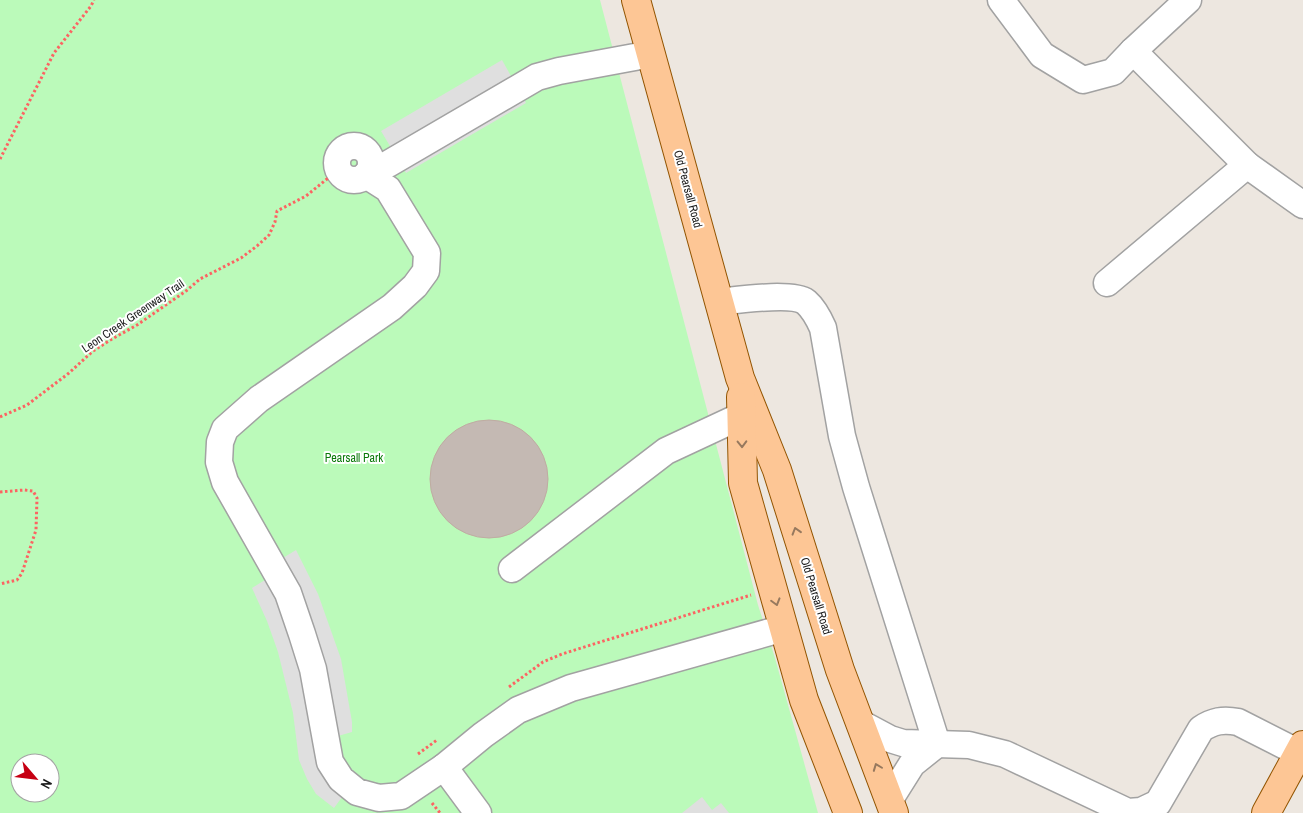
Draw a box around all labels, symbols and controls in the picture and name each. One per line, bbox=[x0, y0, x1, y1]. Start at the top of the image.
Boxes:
street label: Old Pearsall Road bbox=[670, 148, 706, 230]
street label: Leon Creek Greenway Trail bbox=[79, 276, 187, 356]
one-way arrow bbox=[737, 440, 747, 448]
park label: Pearsall Park bbox=[325, 450, 383, 466]
one-way arrow bbox=[792, 527, 802, 536]
street label: Old Pearsall Road bbox=[797, 555, 835, 637]
one-way arrow bbox=[771, 597, 781, 605]
north arrow bbox=[10, 753, 60, 803]
one-way arrow bbox=[873, 763, 884, 772]
text: N bbox=[37, 776, 56, 792]

